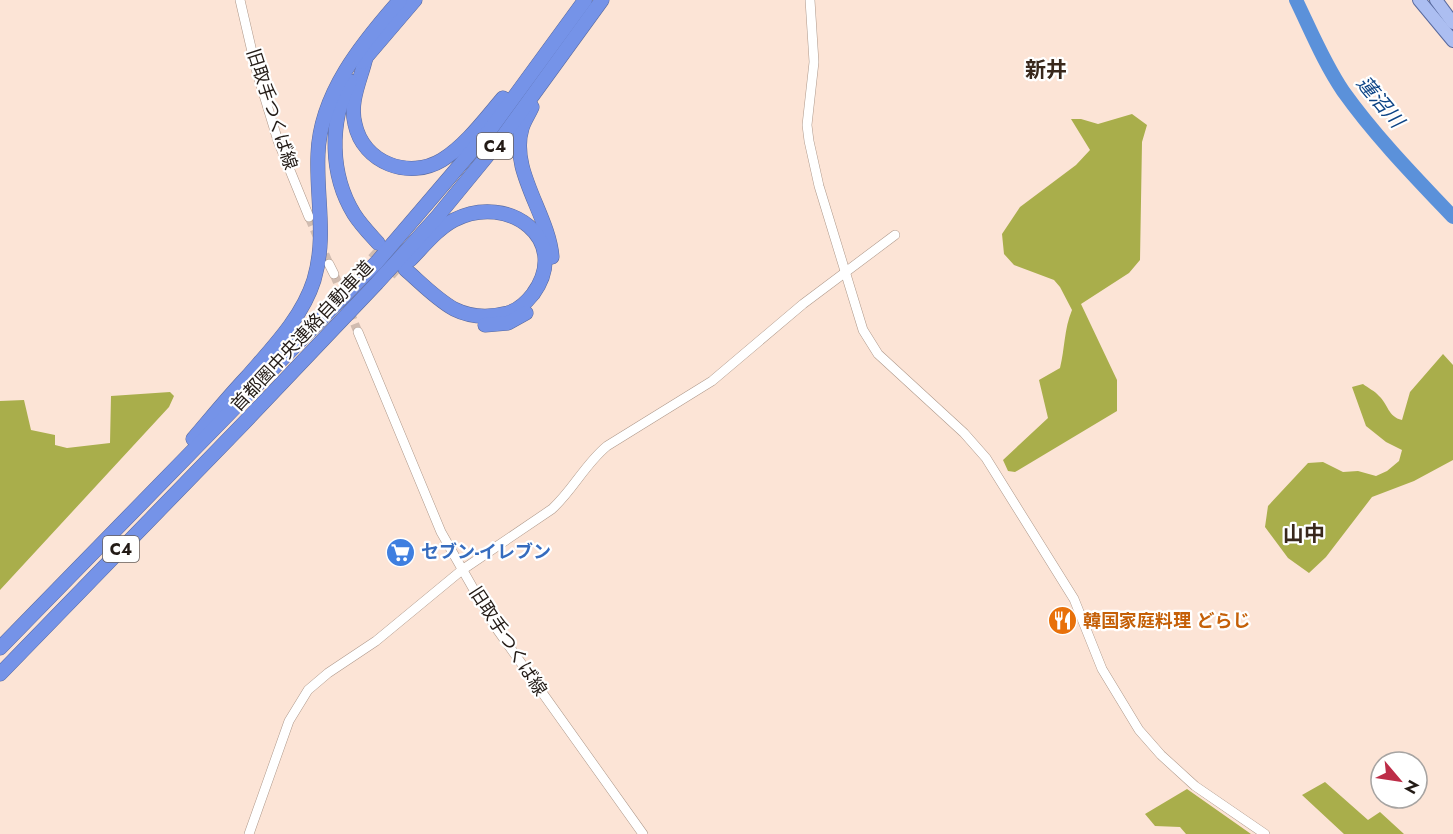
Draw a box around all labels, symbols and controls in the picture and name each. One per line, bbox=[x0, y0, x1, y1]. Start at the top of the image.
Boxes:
street label: 旧取手つくば線 bbox=[240, 45, 304, 173]
district label: 新井 bbox=[1025, 55, 1067, 85]
water label: 蓮沼川 bbox=[1350, 70, 1412, 136]
road number: C4 bbox=[477, 133, 513, 159]
street label: 首都圏中央連絡自動車道 bbox=[225, 255, 379, 417]
district label: 山中 bbox=[1283, 519, 1325, 549]
road number: C4 bbox=[103, 536, 139, 562]
supermarket icon: セブン-イレブン bbox=[384, 536, 416, 568]
place label: セブン-イレブン bbox=[421, 539, 551, 565]
street label: 旧取手つくば線 bbox=[463, 581, 553, 701]
restaurant icon: 韓国家庭料理 どらじ bbox=[1046, 605, 1078, 637]
place label: 韓国家庭料理 どらじ bbox=[1083, 608, 1250, 634]
north arrow bbox=[1369, 750, 1429, 810]
text: N bbox=[1399, 776, 1425, 798]

